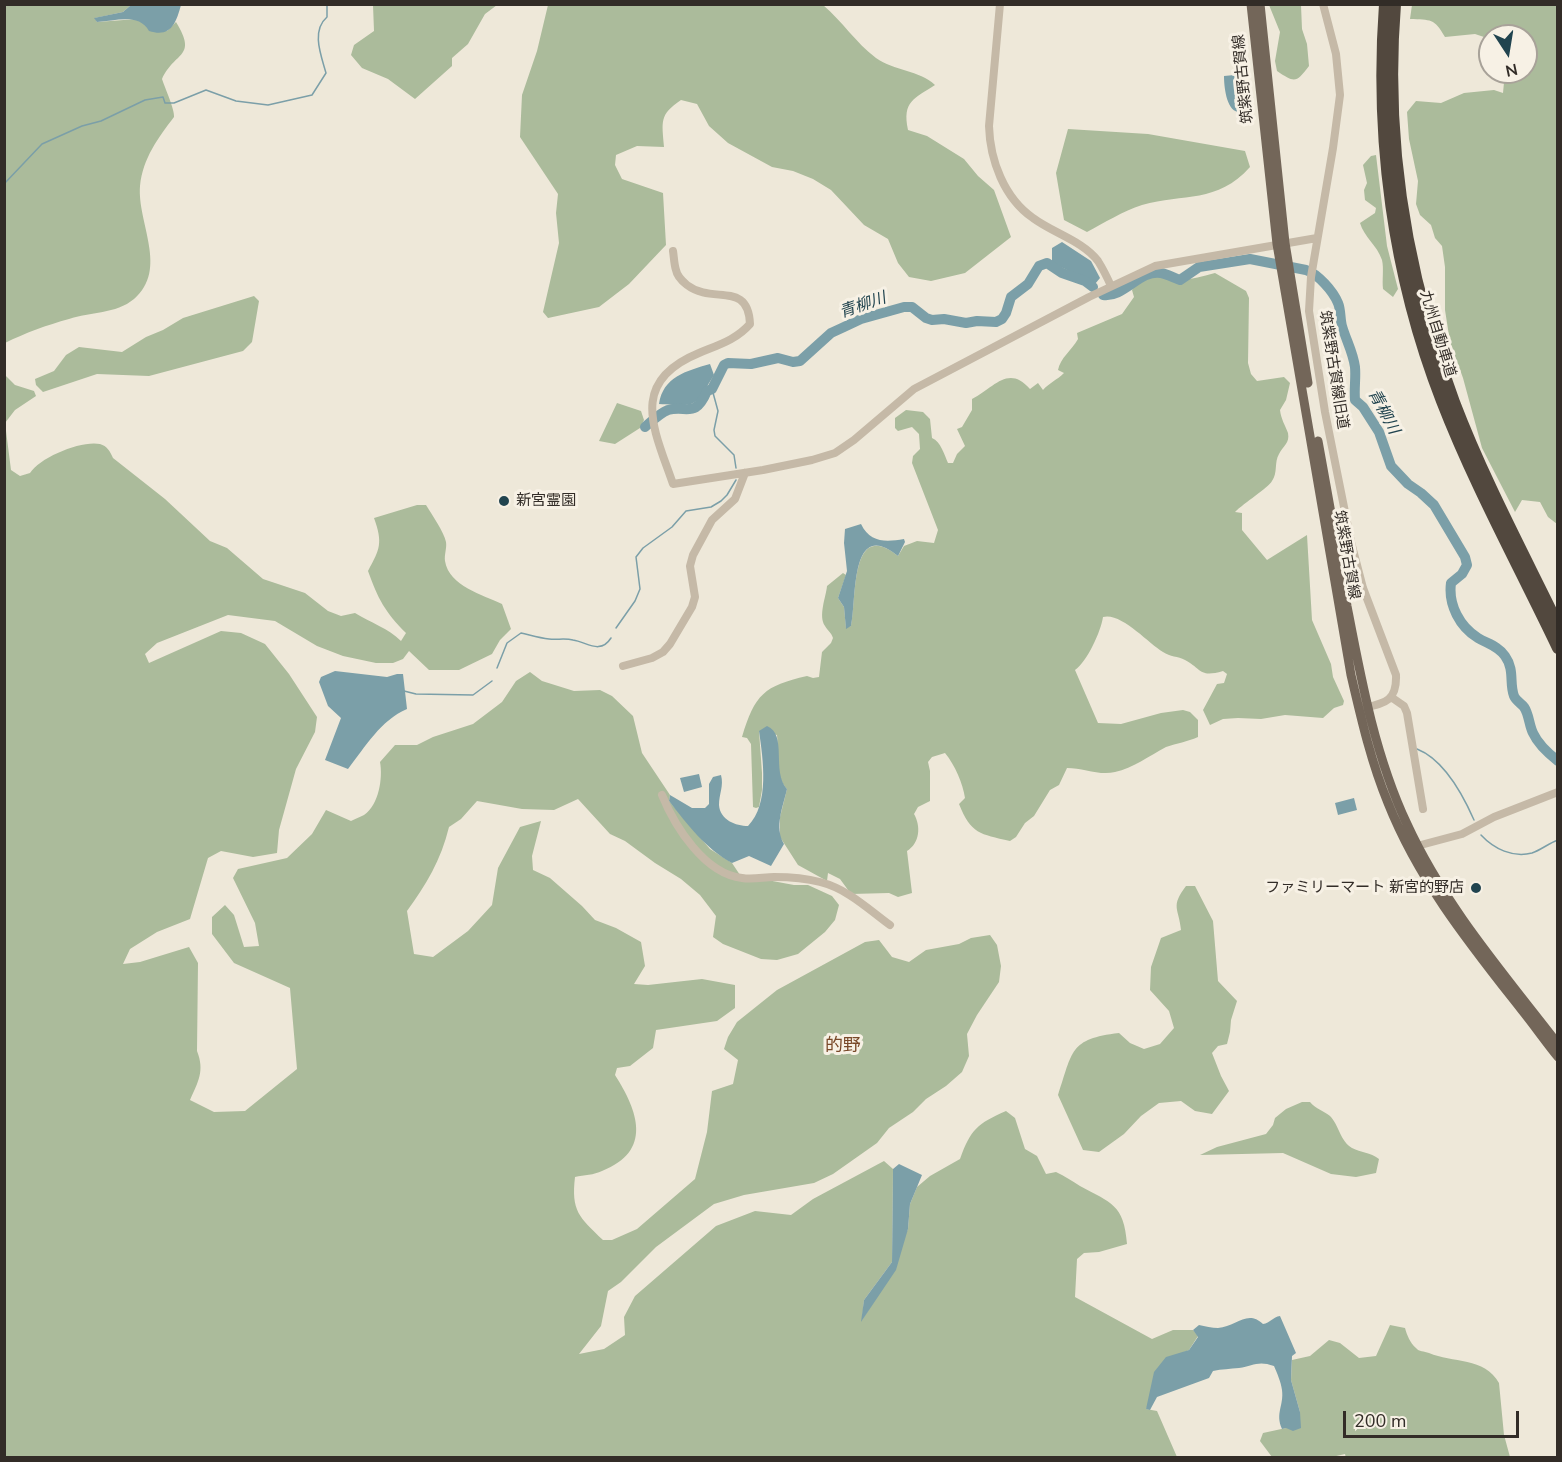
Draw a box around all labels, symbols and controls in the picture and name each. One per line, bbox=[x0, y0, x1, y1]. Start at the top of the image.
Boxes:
north arrow bbox=[1478, 24, 1538, 84]
street label: 筑紫野古賀線 bbox=[1230, 33, 1258, 125]
text: N bbox=[1503, 58, 1519, 82]
street label: 九州自動車道 bbox=[1415, 288, 1459, 380]
water label: 青柳川 bbox=[837, 289, 889, 323]
street label: 筑紫野古賀線旧道 bbox=[1315, 309, 1351, 431]
water label: 青柳川 bbox=[1363, 386, 1403, 438]
place label: 新宮霊園 bbox=[516, 492, 576, 510]
marker: 新宮霊園 bbox=[497, 494, 511, 508]
street label: 筑紫野古賀線 bbox=[1329, 509, 1363, 601]
place label: ファミリーマート 新宮的野店 bbox=[1265, 879, 1464, 897]
marker: ファミリーマート 新宮的野店 bbox=[1469, 881, 1483, 895]
district label: 的野 bbox=[825, 1036, 861, 1058]
scale bar bbox=[1346, 1399, 1522, 1437]
text: 200 m bbox=[1354, 1409, 1406, 1433]

